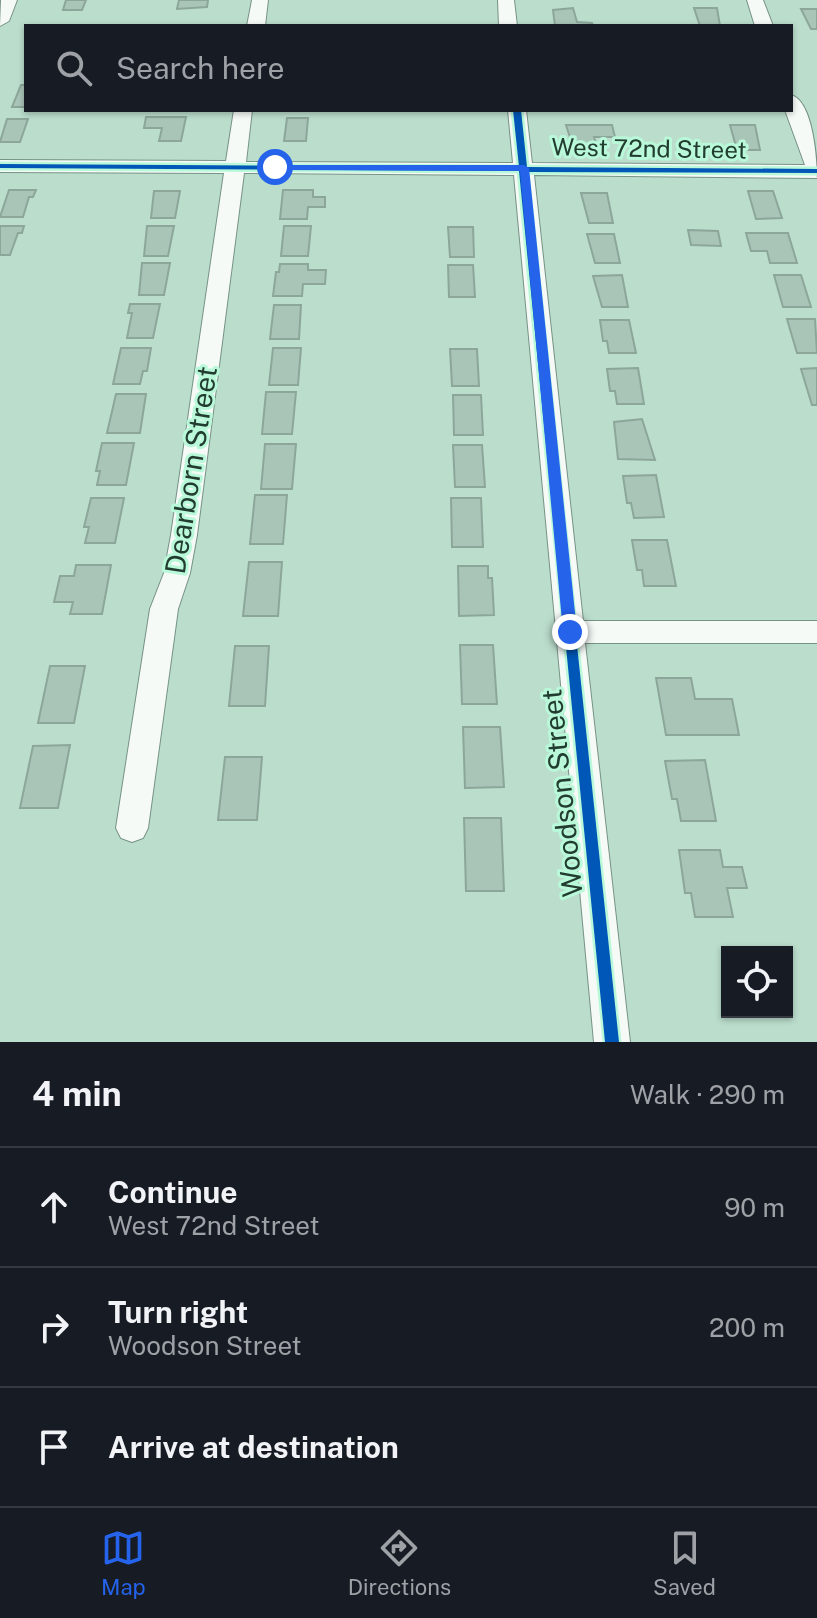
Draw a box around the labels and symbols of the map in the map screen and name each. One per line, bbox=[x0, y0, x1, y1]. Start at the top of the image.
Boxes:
street label: West 72nd Street bbox=[551, 132, 747, 164]
route start bbox=[257, 149, 293, 185]
street label: Dearborn Street bbox=[158, 364, 223, 576]
route end bbox=[552, 614, 588, 650]
street label: Woodson Street bbox=[534, 688, 589, 898]

